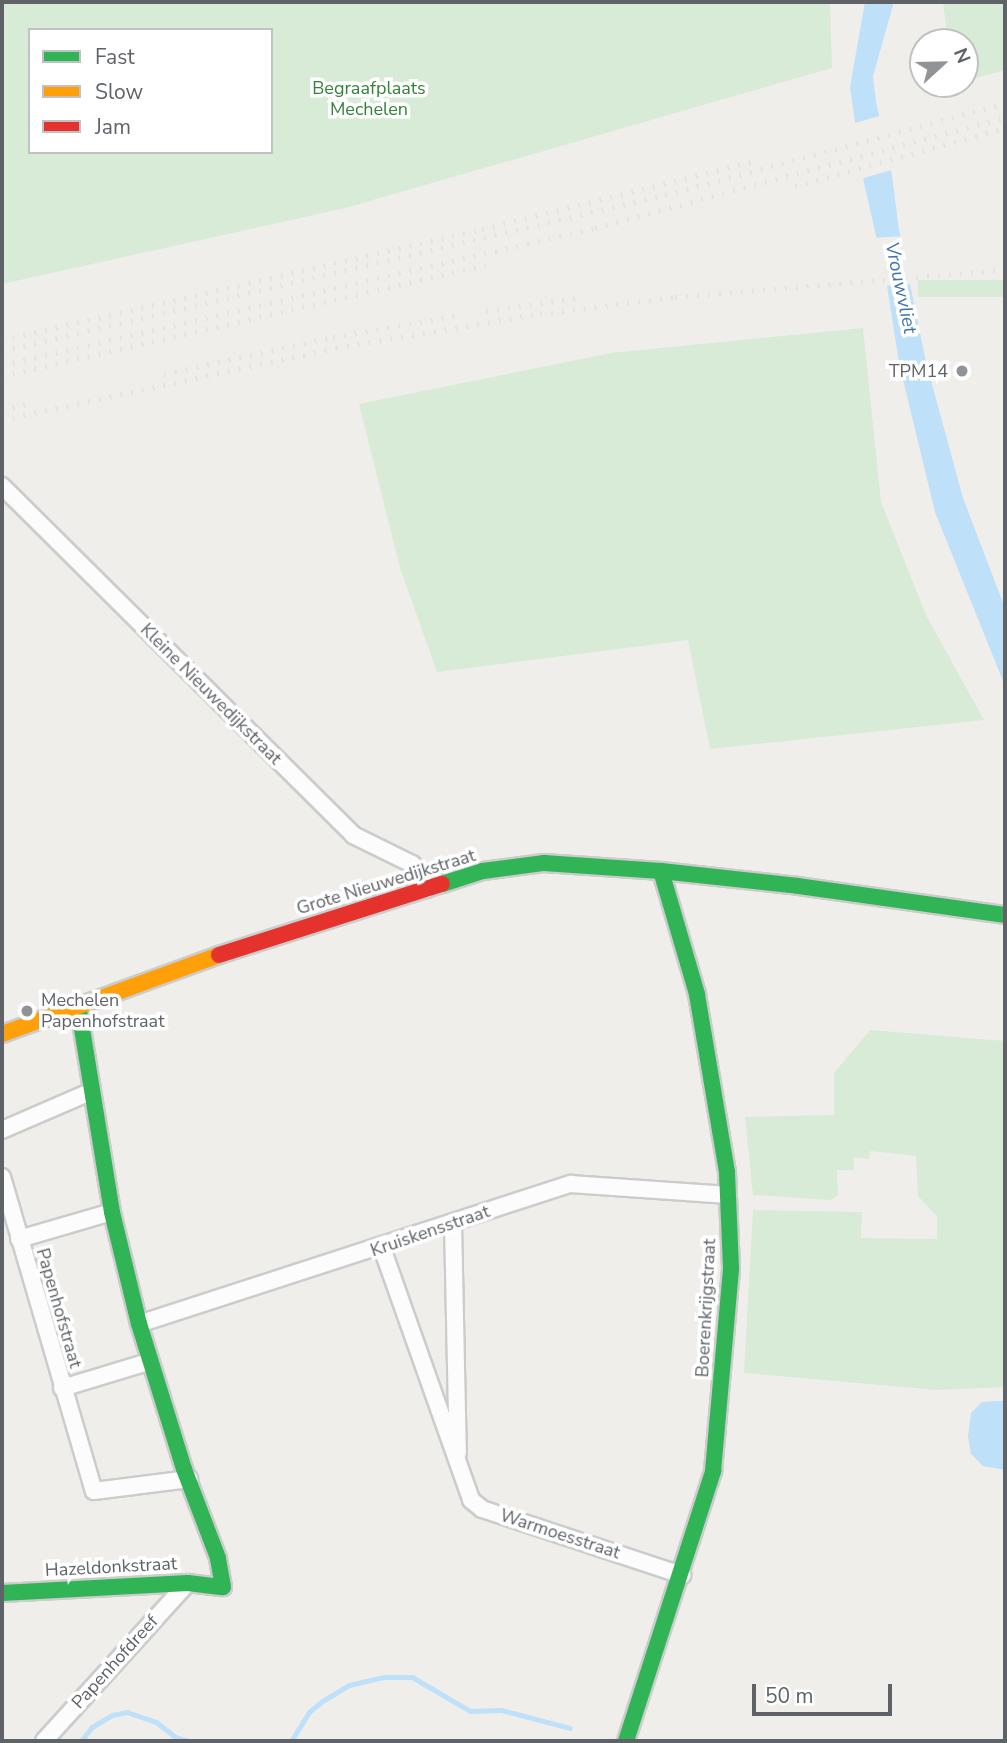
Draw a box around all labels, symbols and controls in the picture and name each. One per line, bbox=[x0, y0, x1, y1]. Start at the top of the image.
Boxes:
legend bbox=[28, 28, 273, 154]
north arrow bbox=[909, 28, 979, 98]
text: Fast bbox=[95, 43, 135, 71]
text: N bbox=[947, 44, 976, 67]
text: Slow bbox=[95, 78, 143, 106]
park label: Begraafplaats Mechelen bbox=[312, 78, 426, 120]
text: Jam bbox=[95, 113, 131, 141]
water label: Vrouwvliet bbox=[879, 240, 921, 336]
place label: TPM14 bbox=[889, 360, 948, 382]
marker: TPM14 bbox=[954, 363, 970, 379]
street label: Kleine Nieuwedijkstraat bbox=[136, 619, 286, 769]
street label: Grote Nieuwedijkstraat bbox=[294, 845, 478, 919]
place label: Mechelen Papenhofstraat bbox=[41, 990, 164, 1032]
marker: Mechelen Papenhofstraat bbox=[19, 1003, 35, 1019]
street label: Kruiskensstraat bbox=[368, 1201, 492, 1261]
street label: Boerenkrijgstraat bbox=[692, 1238, 720, 1378]
street label: Papenhofstraat bbox=[32, 1246, 86, 1370]
street label: Warmoesstraat bbox=[497, 1504, 623, 1564]
street label: Hazeldonkstraat bbox=[44, 1553, 178, 1581]
street label: Papenhofdreef bbox=[67, 1611, 163, 1713]
scale bar bbox=[755, 1670, 895, 1714]
text: 50 m bbox=[765, 1682, 814, 1710]

